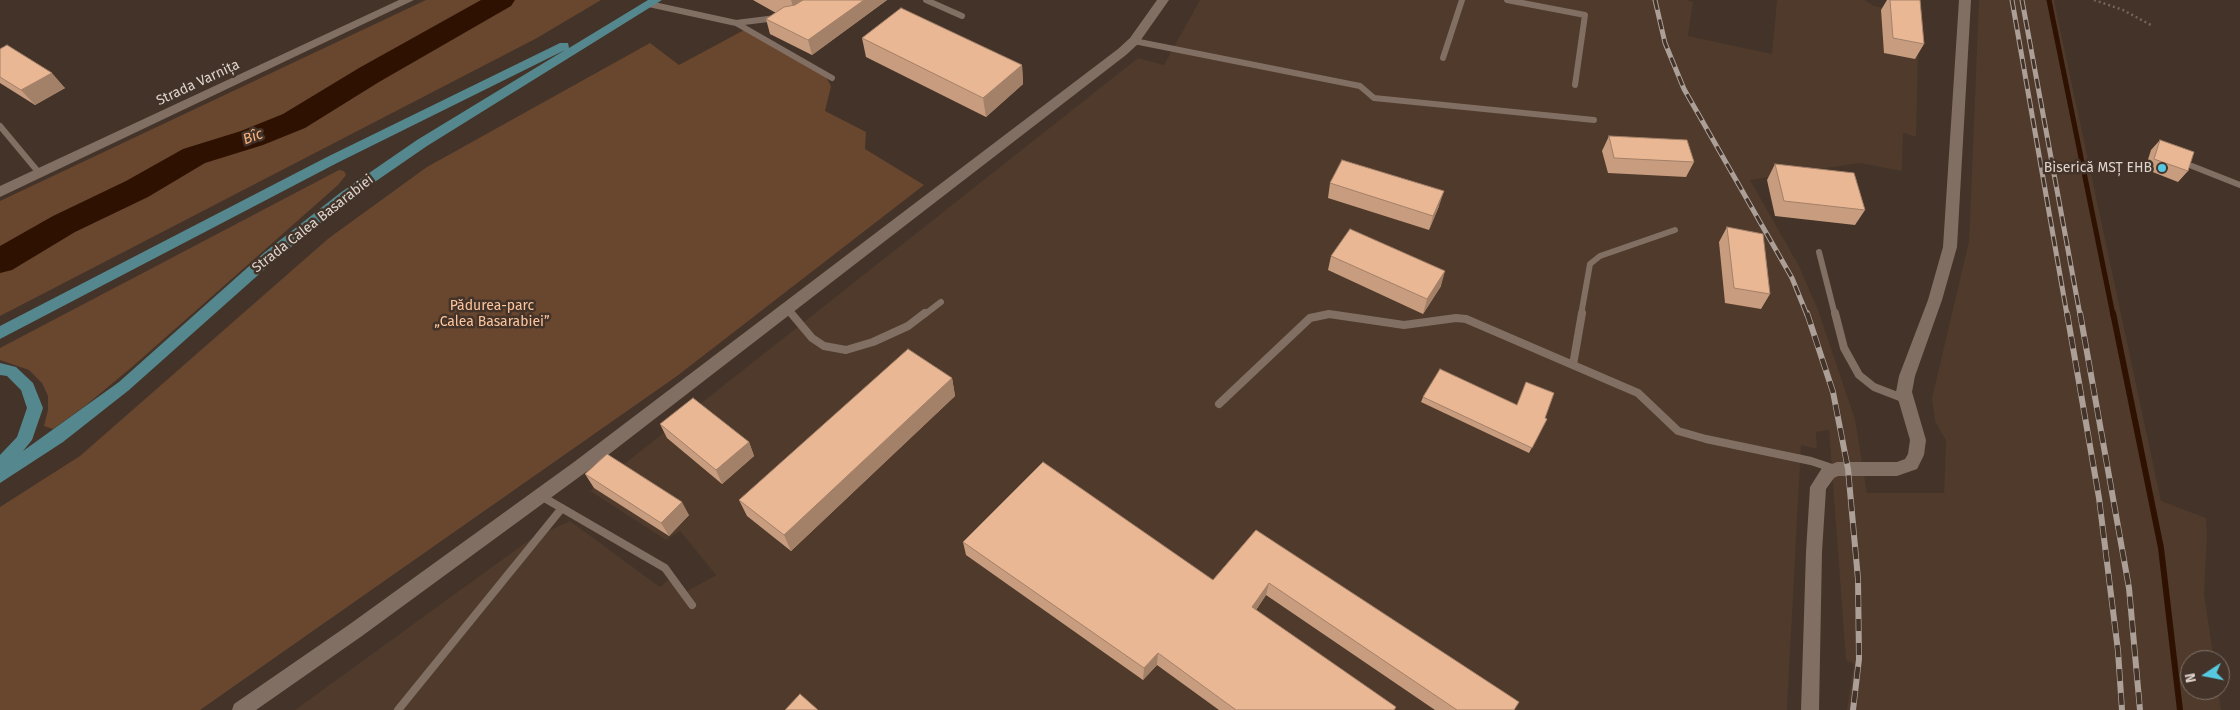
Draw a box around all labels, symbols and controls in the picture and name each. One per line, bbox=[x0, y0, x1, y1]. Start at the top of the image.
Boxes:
street label: Strada Varnița bbox=[154, 56, 242, 110]
water label: Bîc bbox=[240, 125, 266, 149]
place label: Biserică MSȚ EHB bbox=[2044, 160, 2152, 176]
marker: Biserică MSȚ EHB bbox=[2156, 162, 2168, 174]
street label: Strada Calea Basarabiei bbox=[249, 171, 377, 277]
park label: Pădurea-parc „Calea Basarabiei” bbox=[434, 298, 550, 331]
north arrow bbox=[2180, 650, 2230, 700]
text: N bbox=[2182, 672, 2200, 684]

